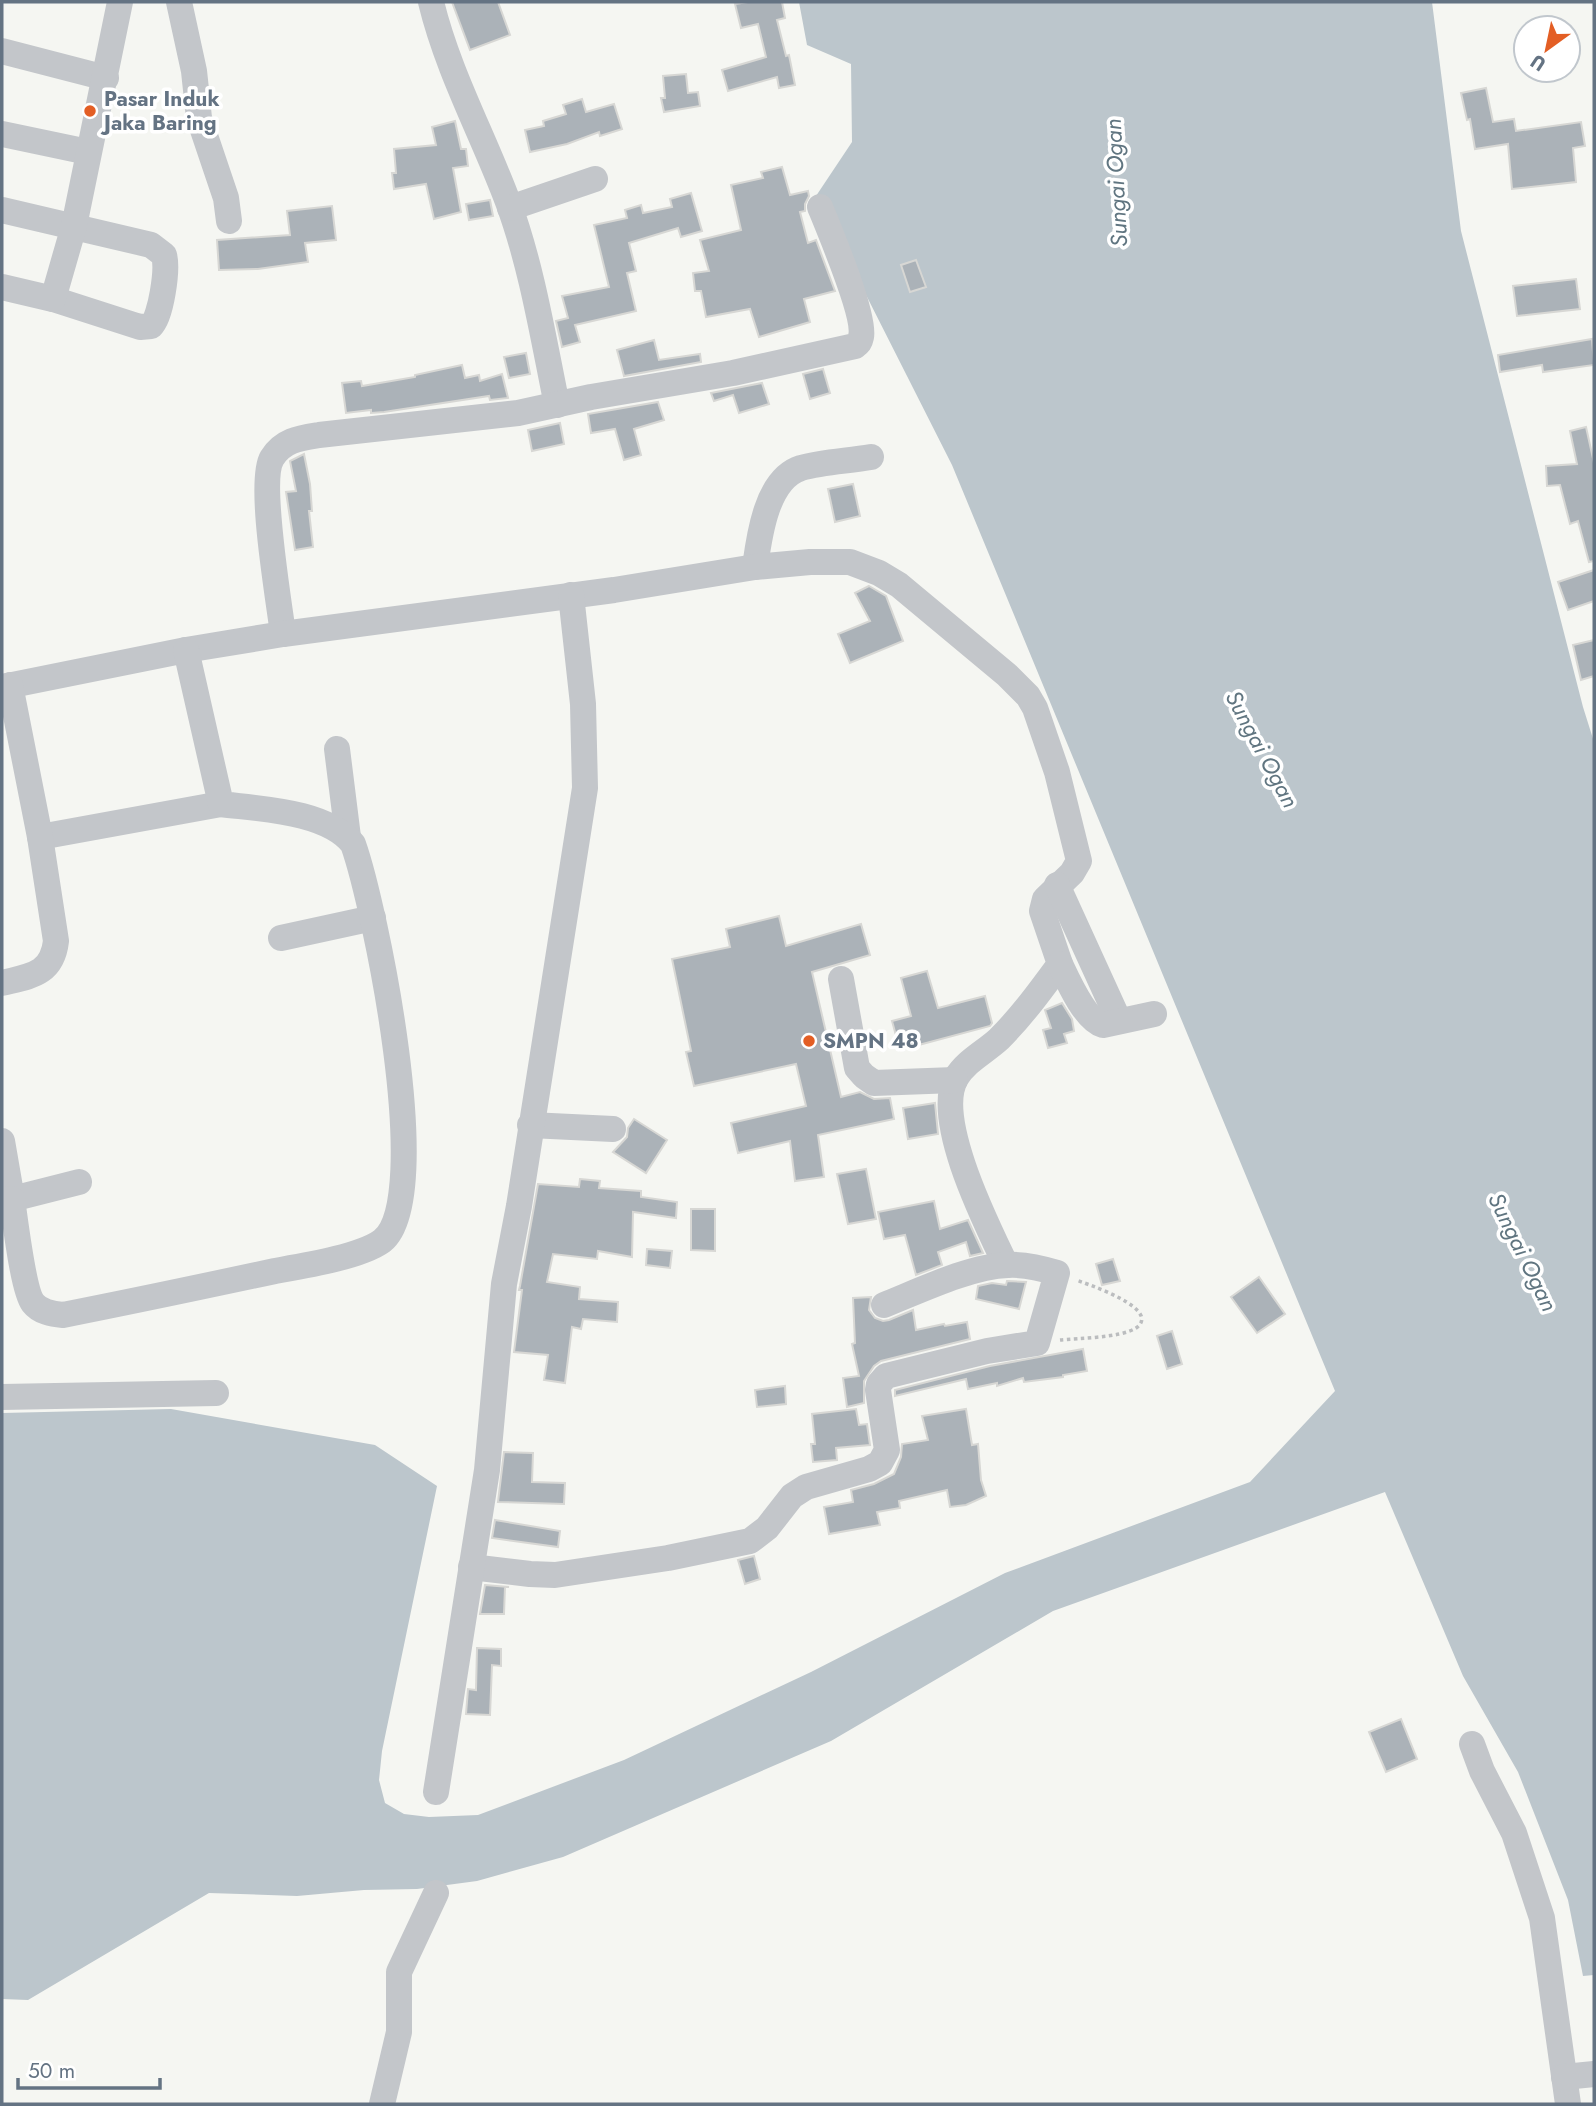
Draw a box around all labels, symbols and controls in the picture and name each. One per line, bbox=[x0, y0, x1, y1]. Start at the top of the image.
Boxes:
north arrow bbox=[1512, 14, 1582, 84]
text: U bbox=[1525, 48, 1551, 78]
place label: Pasar Induk Jaka Baring bbox=[100, 84, 220, 138]
marker: Pasar Induk Jaka Baring bbox=[82, 103, 98, 119]
water label: Sungai Ogan bbox=[1096, 118, 1136, 248]
water label: Sungai Ogan bbox=[1217, 684, 1307, 814]
place label: SMPN 48 bbox=[823, 1026, 919, 1056]
marker: SMPN 48 bbox=[801, 1033, 817, 1049]
water label: Sungai Ogan bbox=[1480, 1187, 1566, 1317]
scale bar bbox=[18, 2046, 159, 2090]
text: 50 m bbox=[28, 2056, 75, 2086]

